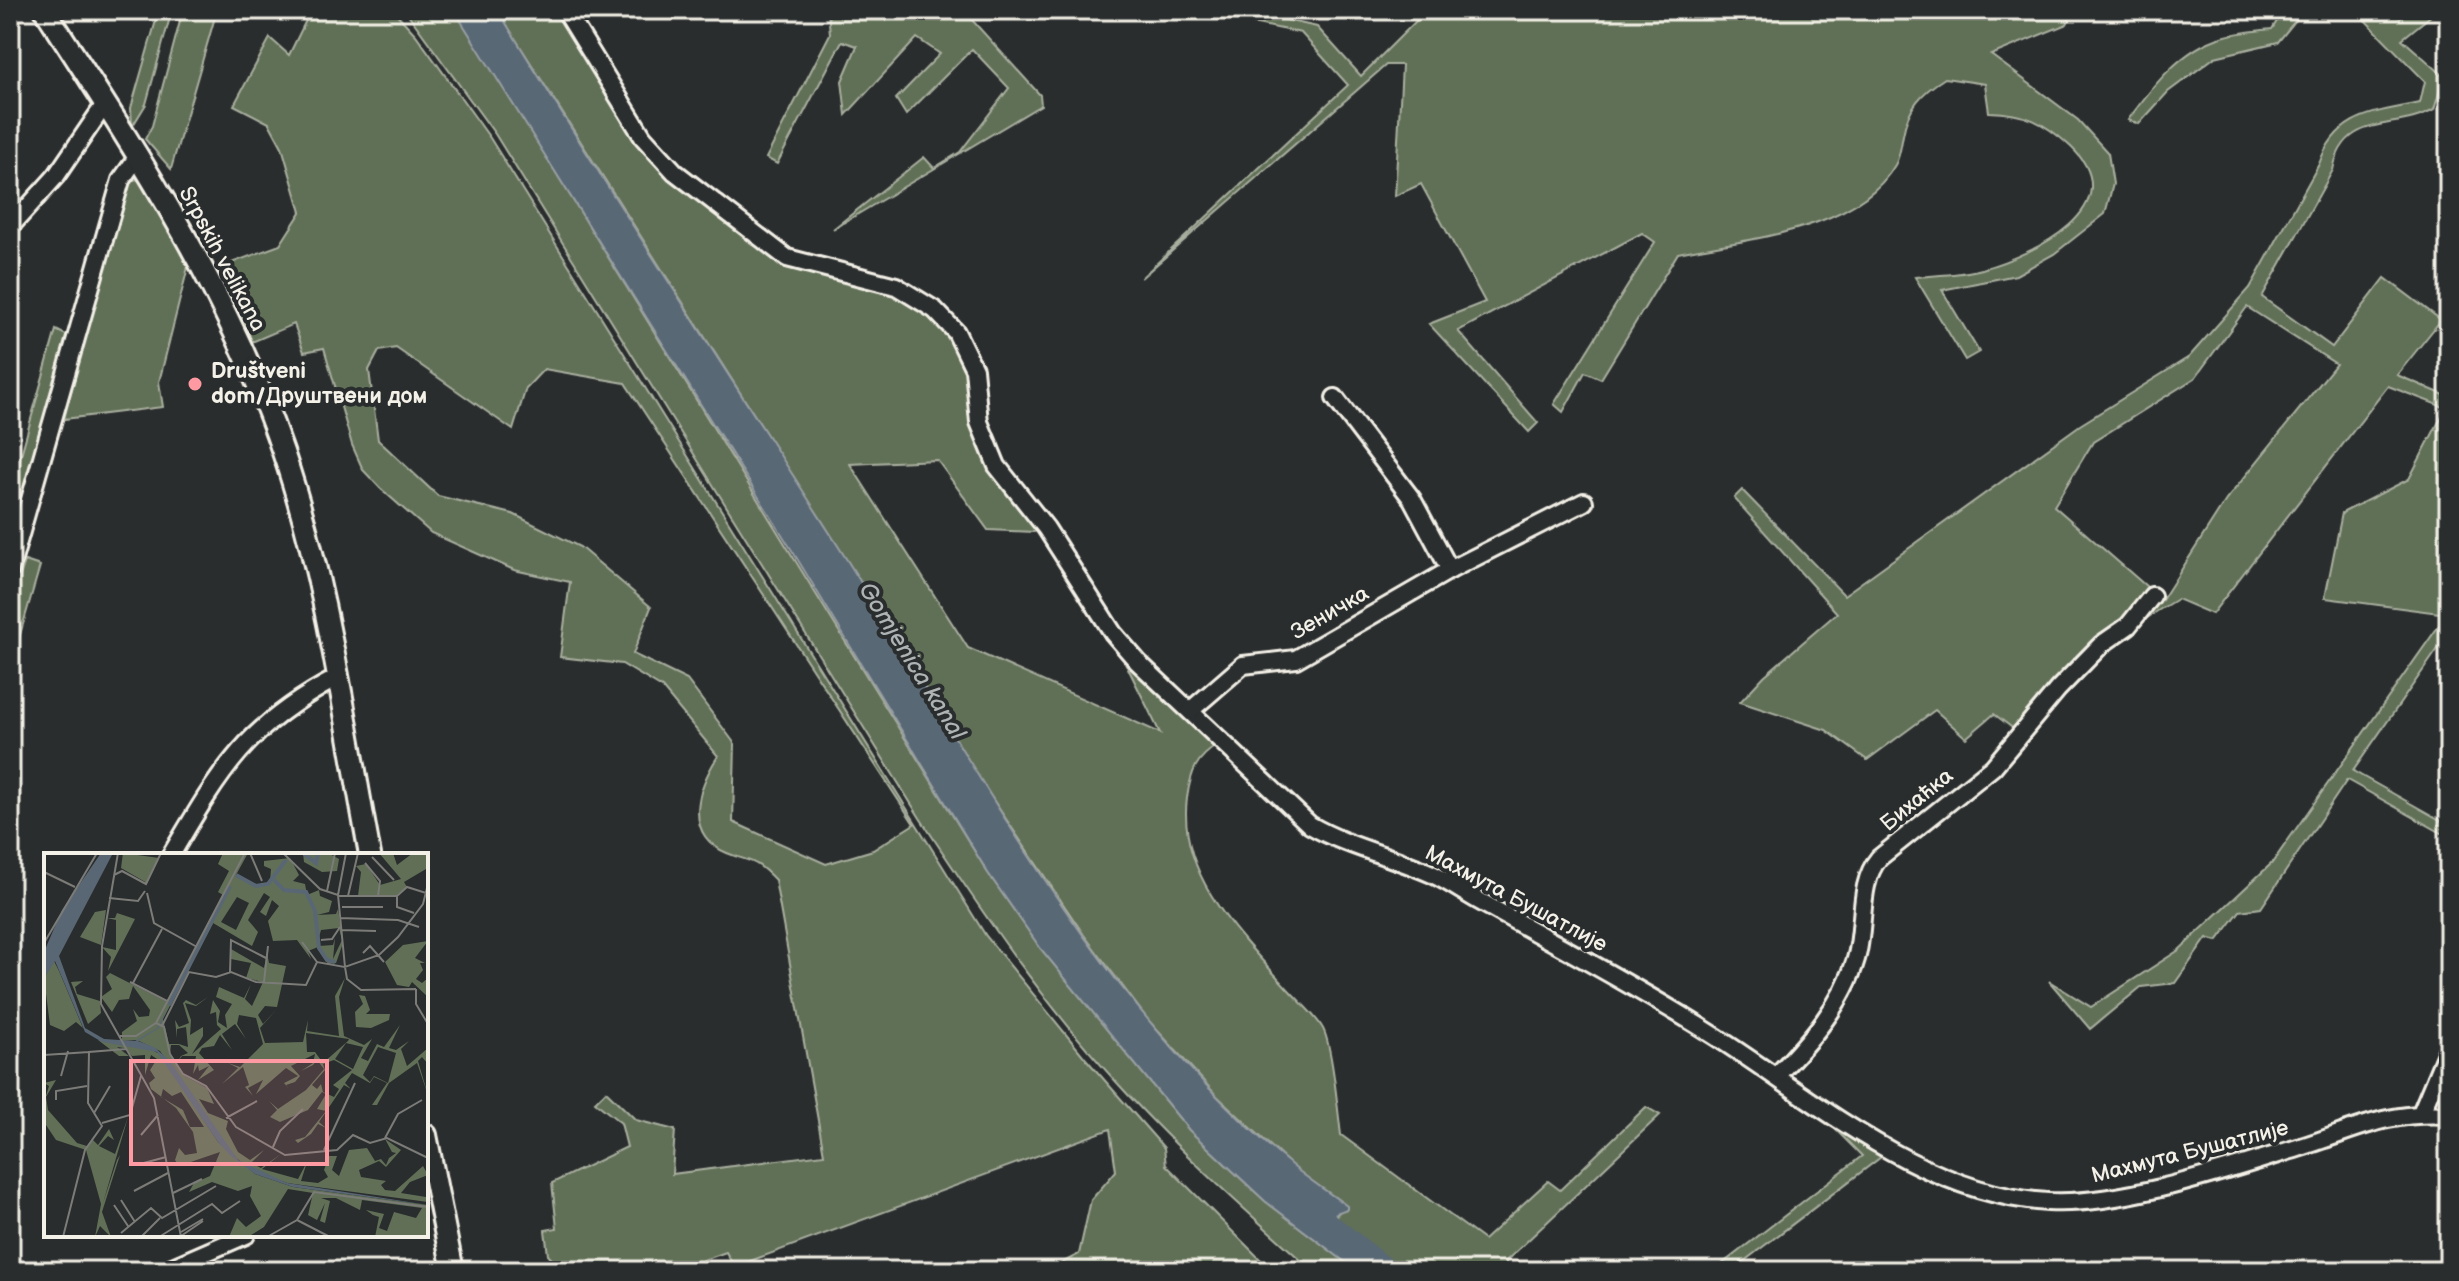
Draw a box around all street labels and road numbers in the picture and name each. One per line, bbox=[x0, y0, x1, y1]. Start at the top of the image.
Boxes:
street label: Srpskih velikana bbox=[173, 182, 271, 336]
street label: Зеничка bbox=[1286, 580, 1374, 646]
street label: Бихаћка bbox=[1875, 763, 1959, 837]
street label: Махмута Бушатлије bbox=[1420, 840, 1612, 958]
street label: Махмута Бушатлије bbox=[2089, 1114, 2291, 1190]

